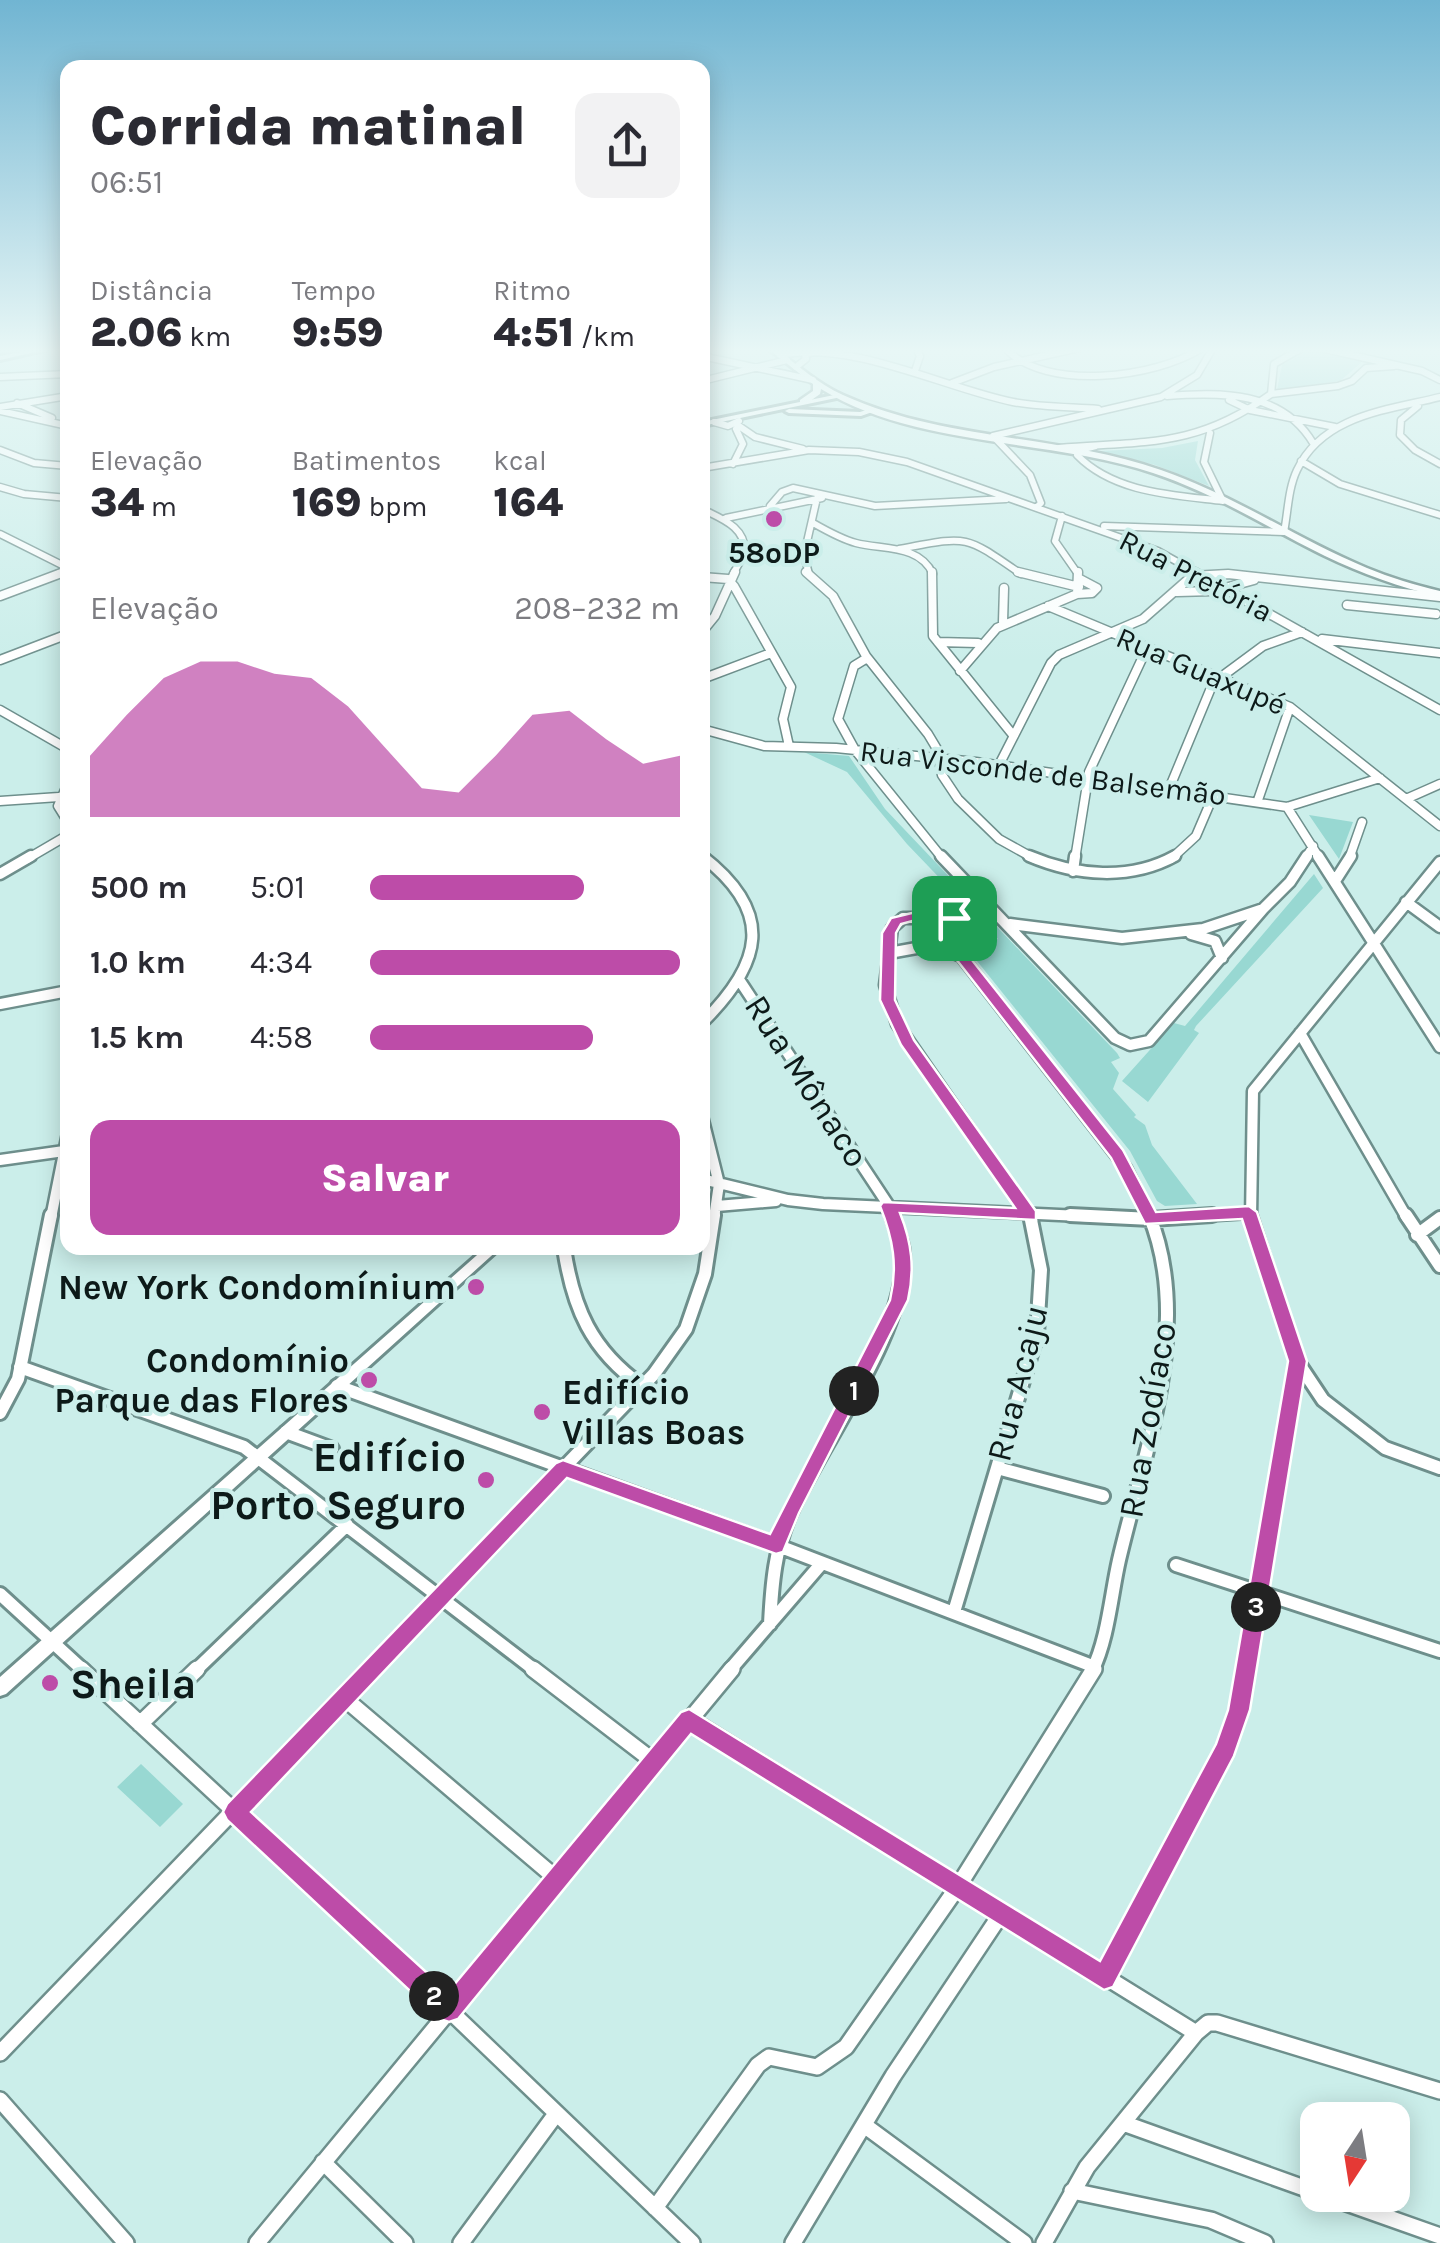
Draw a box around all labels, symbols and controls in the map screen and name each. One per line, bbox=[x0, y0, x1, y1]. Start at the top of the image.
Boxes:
button: share bbox=[575, 93, 680, 198]
text: Corrida matinal bbox=[90, 94, 526, 158]
text: 06:51 bbox=[90, 164, 163, 201]
text: Distância bbox=[90, 274, 213, 307]
text: Tempo bbox=[292, 274, 376, 307]
text: Ritmo bbox=[493, 274, 571, 307]
text: 2.06 bbox=[90, 307, 182, 357]
text: 9:59 bbox=[292, 307, 384, 357]
text: 4:51 bbox=[493, 307, 574, 357]
text: km bbox=[182, 320, 231, 353]
text: /km bbox=[574, 320, 635, 353]
text: Elevação bbox=[90, 444, 203, 477]
text: Batimentos bbox=[292, 444, 441, 477]
text: kcal bbox=[493, 444, 547, 477]
text: 34 bbox=[90, 477, 144, 527]
text: 169 bbox=[292, 477, 362, 527]
text: 164 bbox=[493, 477, 563, 527]
text: m bbox=[144, 490, 177, 523]
text: bpm bbox=[362, 490, 428, 523]
marker: 58ºDP bbox=[763, 508, 785, 530]
street label: Rua Pretória bbox=[1113, 522, 1279, 630]
place label: 58ºDP bbox=[728, 535, 820, 571]
text: Elevação bbox=[90, 590, 219, 627]
text: 208–232 m bbox=[514, 590, 680, 627]
street label: Rua Guaxupé bbox=[1111, 619, 1291, 723]
street label: Rua Visconde de Balsemão bbox=[858, 733, 1228, 813]
text: 500 m bbox=[90, 869, 188, 906]
text: 5:01 bbox=[250, 869, 305, 906]
pin bbox=[912, 876, 997, 961]
icon: arrive bbox=[927, 891, 982, 946]
text: 1.0 km bbox=[90, 944, 186, 981]
text: 4:34 bbox=[250, 944, 312, 981]
street label: Rua Mônaco bbox=[736, 988, 877, 1175]
text: 1.5 km bbox=[90, 1019, 184, 1056]
text: 4:58 bbox=[250, 1019, 313, 1056]
button: Salvar bbox=[90, 1120, 680, 1235]
place label: New York Condomínium bbox=[58, 1267, 456, 1308]
marker: New York Condomínium bbox=[465, 1276, 487, 1298]
street label: Rua Acaju bbox=[978, 1301, 1057, 1466]
street label: Rua Zodíaco bbox=[1110, 1319, 1185, 1521]
place label: Condomínio Parque das Flores bbox=[54, 1340, 349, 1422]
pin: 1 bbox=[829, 1366, 879, 1416]
marker: Condomínio Parque das Flores bbox=[358, 1369, 380, 1391]
place label: Edifício Villas Boas bbox=[562, 1372, 745, 1453]
text: 1 bbox=[849, 1374, 859, 1407]
marker: Edifício Villas Boas bbox=[531, 1401, 553, 1423]
place label: Edifício Porto Seguro bbox=[210, 1432, 466, 1530]
marker: Edifício Porto Seguro bbox=[475, 1469, 497, 1491]
pin: 3 bbox=[1231, 1582, 1281, 1632]
text: 3 bbox=[1247, 1590, 1265, 1623]
place label: Sheila bbox=[70, 1659, 196, 1709]
marker: Sheila bbox=[39, 1672, 61, 1694]
pin: 2 bbox=[409, 1971, 459, 2021]
text: 2 bbox=[426, 1979, 442, 2012]
north arrow bbox=[1300, 2102, 1410, 2212]
map controls bbox=[1300, 2102, 1410, 2212]

